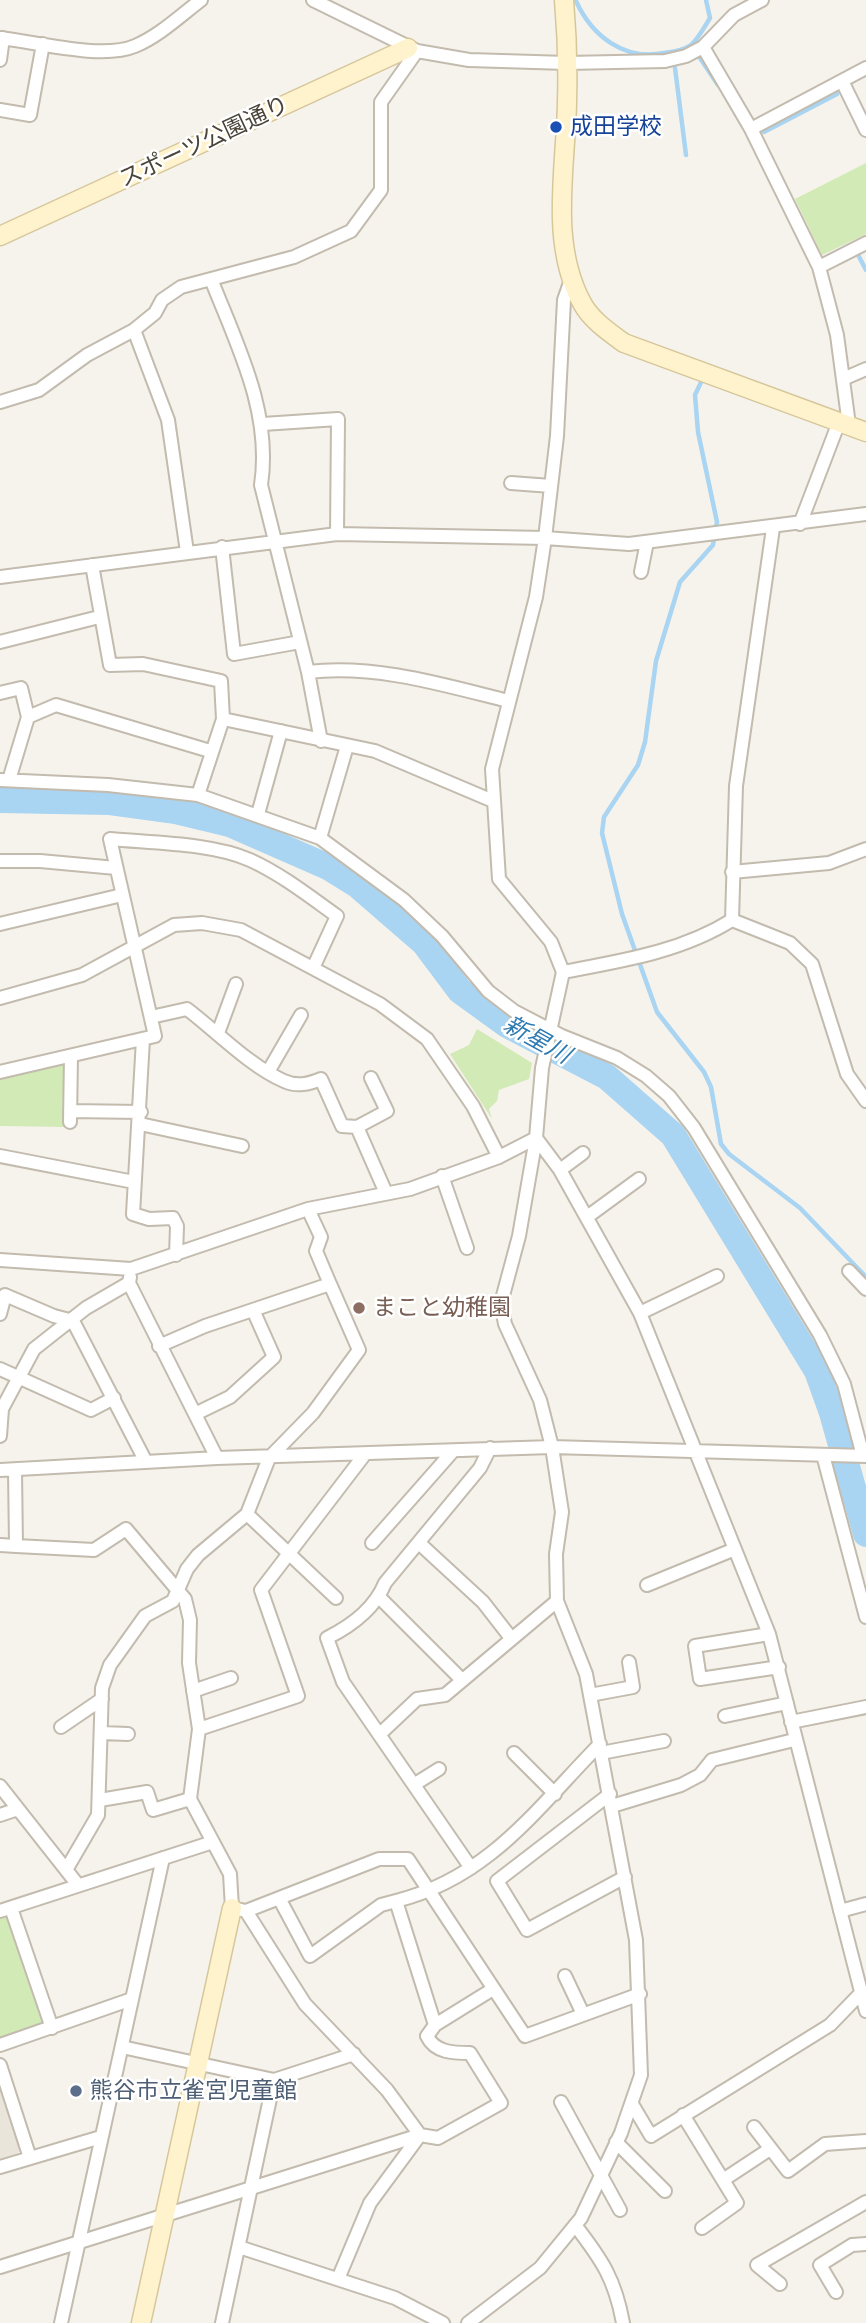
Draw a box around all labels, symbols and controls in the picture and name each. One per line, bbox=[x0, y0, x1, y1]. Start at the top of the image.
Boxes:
street label: スポーツ公園通り bbox=[115, 91, 293, 193]
place label: 成田学校 bbox=[570, 113, 662, 141]
marker: 成田学校 bbox=[548, 119, 564, 135]
water label: 新星川 bbox=[499, 1010, 575, 1070]
place label: まこと幼稚園 bbox=[373, 1294, 511, 1322]
marker: まこと幼稚園 bbox=[351, 1300, 367, 1316]
place label: 熊谷市立雀宮児童館 bbox=[90, 2077, 297, 2105]
marker: 熊谷市立雀宮児童館 bbox=[68, 2083, 84, 2099]

